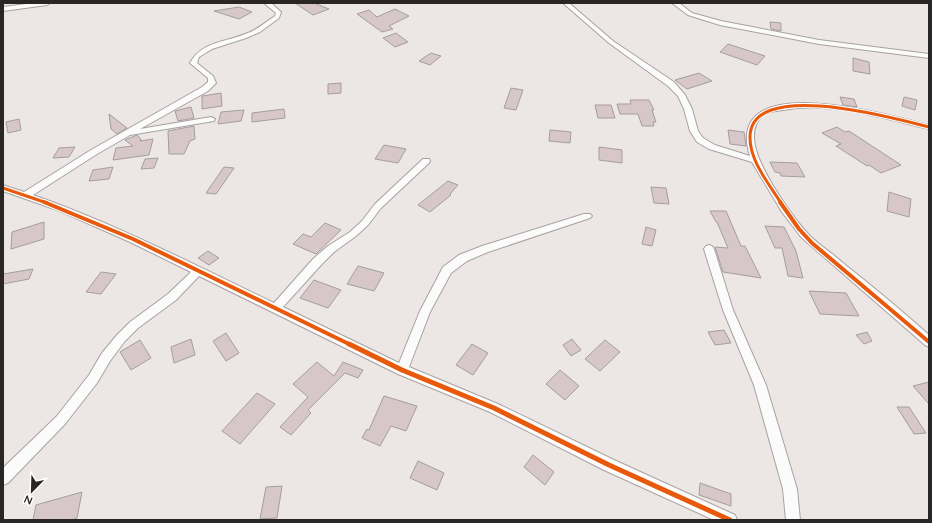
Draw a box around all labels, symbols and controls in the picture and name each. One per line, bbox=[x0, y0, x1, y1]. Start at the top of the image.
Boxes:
north arrow bbox=[12, 471, 52, 511]
text: N bbox=[22, 492, 35, 508]

